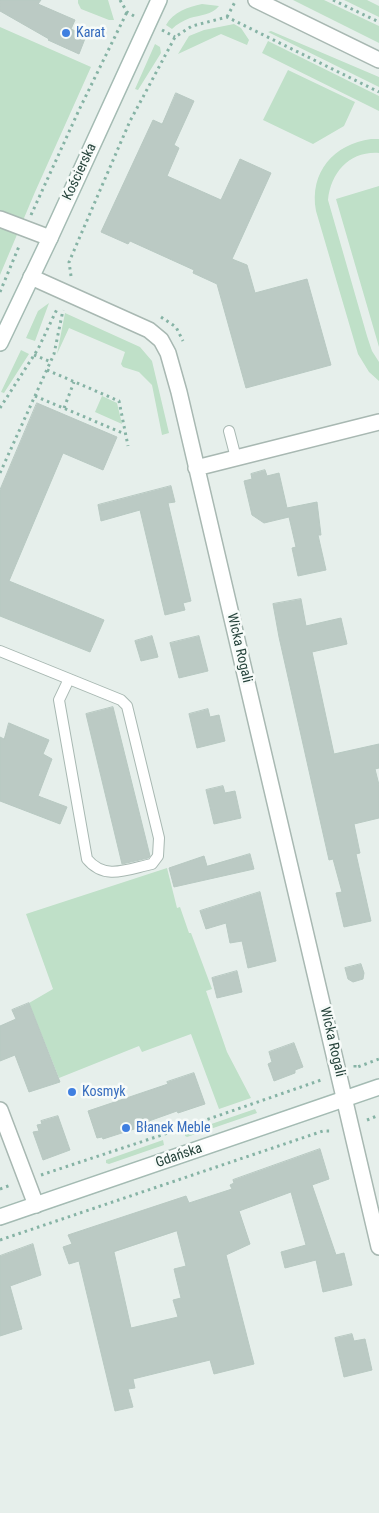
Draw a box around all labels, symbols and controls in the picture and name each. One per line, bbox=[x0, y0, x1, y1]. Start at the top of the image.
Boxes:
place label: Karat bbox=[76, 25, 105, 41]
marker: Karat bbox=[60, 27, 72, 39]
street label: Kościerska bbox=[60, 141, 100, 203]
street label: Wicka Rogali bbox=[223, 611, 255, 685]
street label: Wicka Rogali bbox=[316, 1005, 348, 1079]
place label: Kosmyk bbox=[82, 1084, 126, 1100]
marker: Kosmyk bbox=[66, 1086, 78, 1098]
place label: Błanek Meble bbox=[136, 1120, 211, 1136]
marker: Błanek Meble bbox=[120, 1122, 132, 1134]
street label: Gdańska bbox=[154, 1140, 204, 1172]

